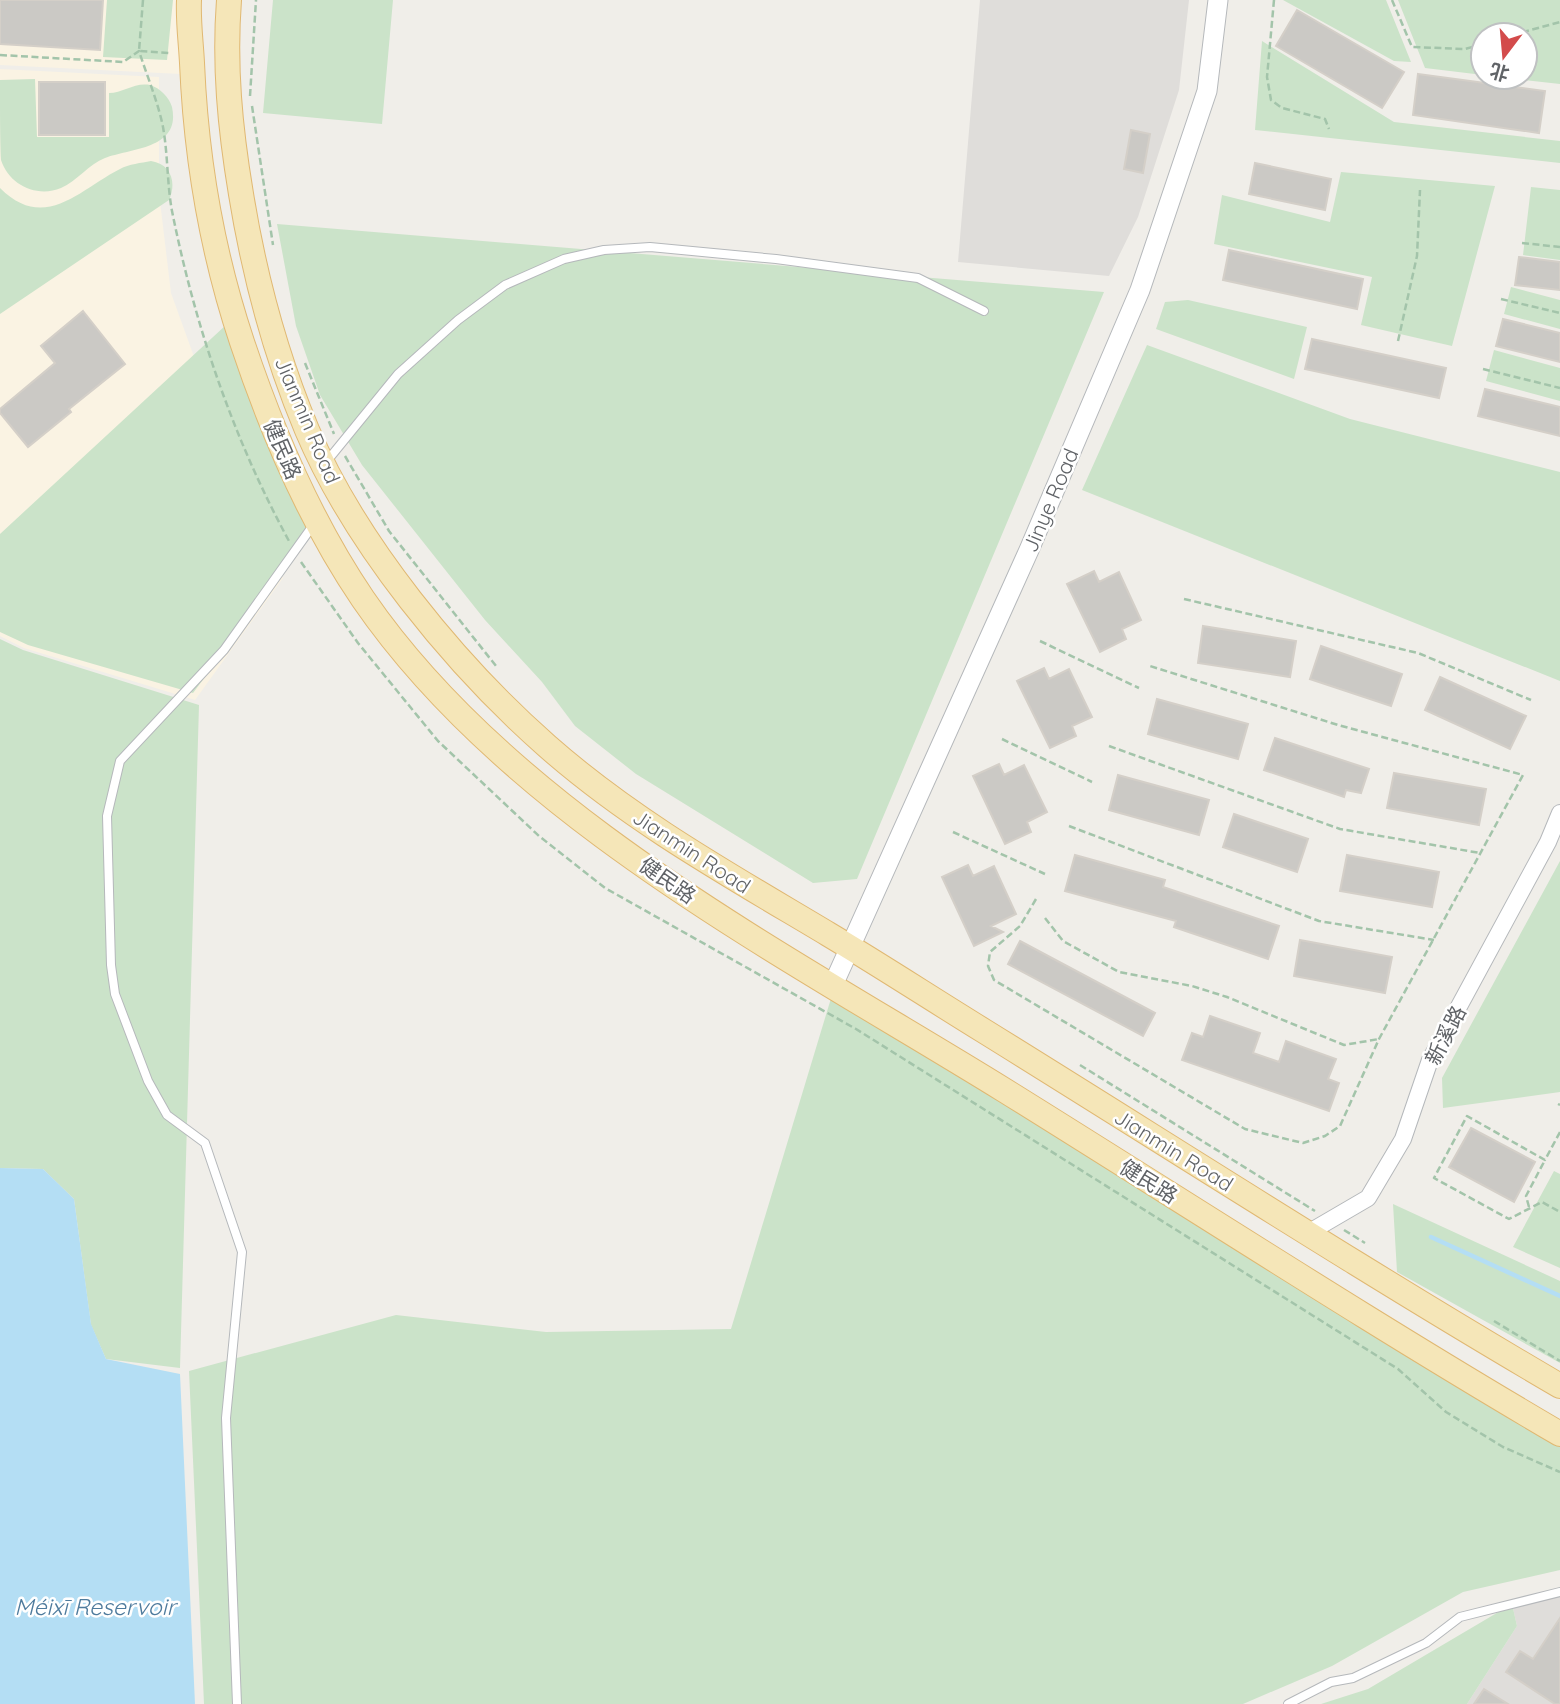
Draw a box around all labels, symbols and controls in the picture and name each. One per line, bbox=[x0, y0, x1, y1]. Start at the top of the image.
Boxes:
north arrow bbox=[1469, 21, 1539, 91]
text: 北 bbox=[1487, 58, 1512, 86]
street label: Jianmin Road bbox=[270, 353, 346, 487]
street label: 健民路 bbox=[259, 415, 307, 483]
street label: Jinye Road bbox=[1017, 444, 1083, 556]
street label: Jianmin Road bbox=[628, 803, 756, 899]
street label: 健民路 bbox=[635, 851, 701, 909]
street label: 新溪路 bbox=[1419, 1001, 1471, 1069]
street label: Jianmin Road bbox=[1110, 1103, 1238, 1197]
street label: 健民路 bbox=[1115, 1153, 1183, 1209]
water label: Méixī Reservoir bbox=[14, 1592, 179, 1621]

